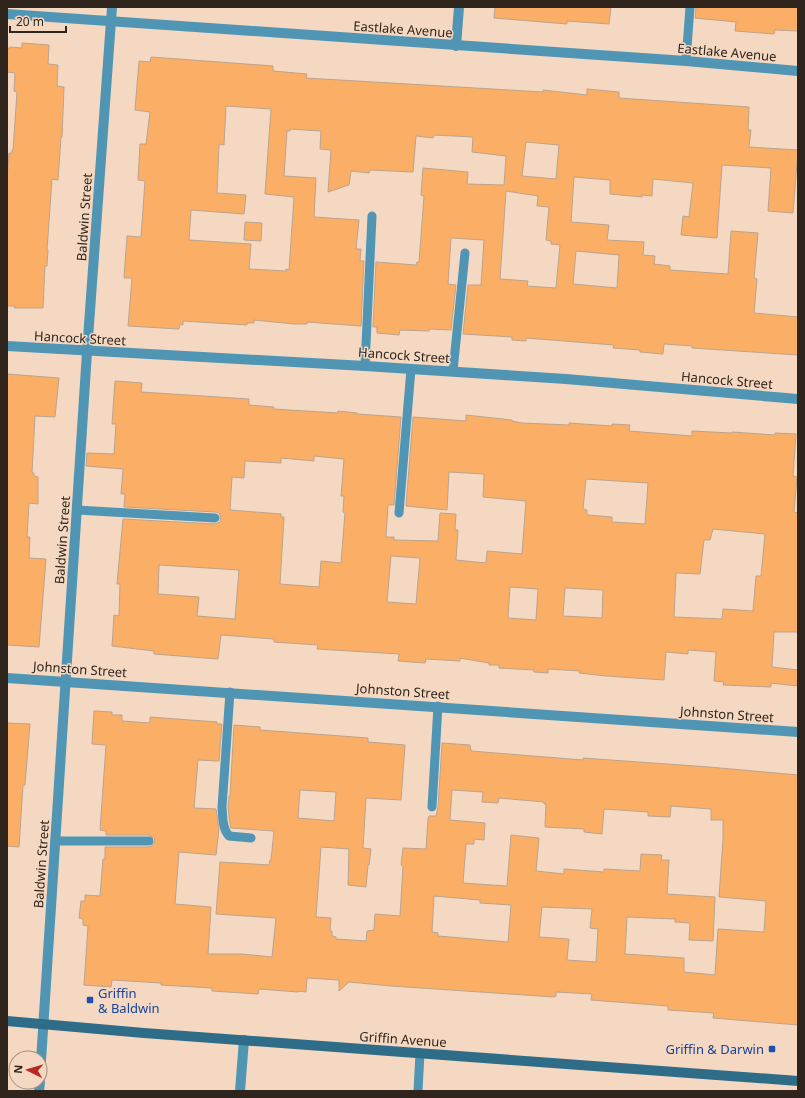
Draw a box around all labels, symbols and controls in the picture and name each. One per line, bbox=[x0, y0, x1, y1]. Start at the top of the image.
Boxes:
scale bar bbox=[10, 8, 66, 34]
text: 20 m bbox=[16, 13, 44, 30]
street label: Eastlake Avenue bbox=[353, 17, 453, 41]
street label: Eastlake Avenue bbox=[677, 39, 777, 65]
street label: Baldwin Street bbox=[72, 172, 96, 262]
street label: Hancock Street bbox=[34, 327, 127, 349]
street label: Hancock Street bbox=[358, 343, 451, 367]
street label: Hancock Street bbox=[680, 367, 774, 393]
street label: Baldwin Street bbox=[50, 495, 74, 585]
street label: Johnston Street bbox=[30, 657, 128, 681]
street label: Johnston Street bbox=[353, 679, 451, 703]
street label: Johnston Street bbox=[677, 702, 775, 726]
street label: Baldwin Street bbox=[29, 819, 53, 909]
place label: Griffin & Baldwin bbox=[98, 984, 160, 1017]
marker: Griffin & Baldwin bbox=[85, 995, 95, 1005]
street label: Griffin Avenue bbox=[359, 1027, 447, 1051]
place label: Griffin & Darwin bbox=[665, 1040, 764, 1058]
marker: Griffin & Darwin bbox=[767, 1044, 777, 1054]
north arrow bbox=[8, 1050, 48, 1090]
text: N bbox=[10, 1064, 25, 1074]

